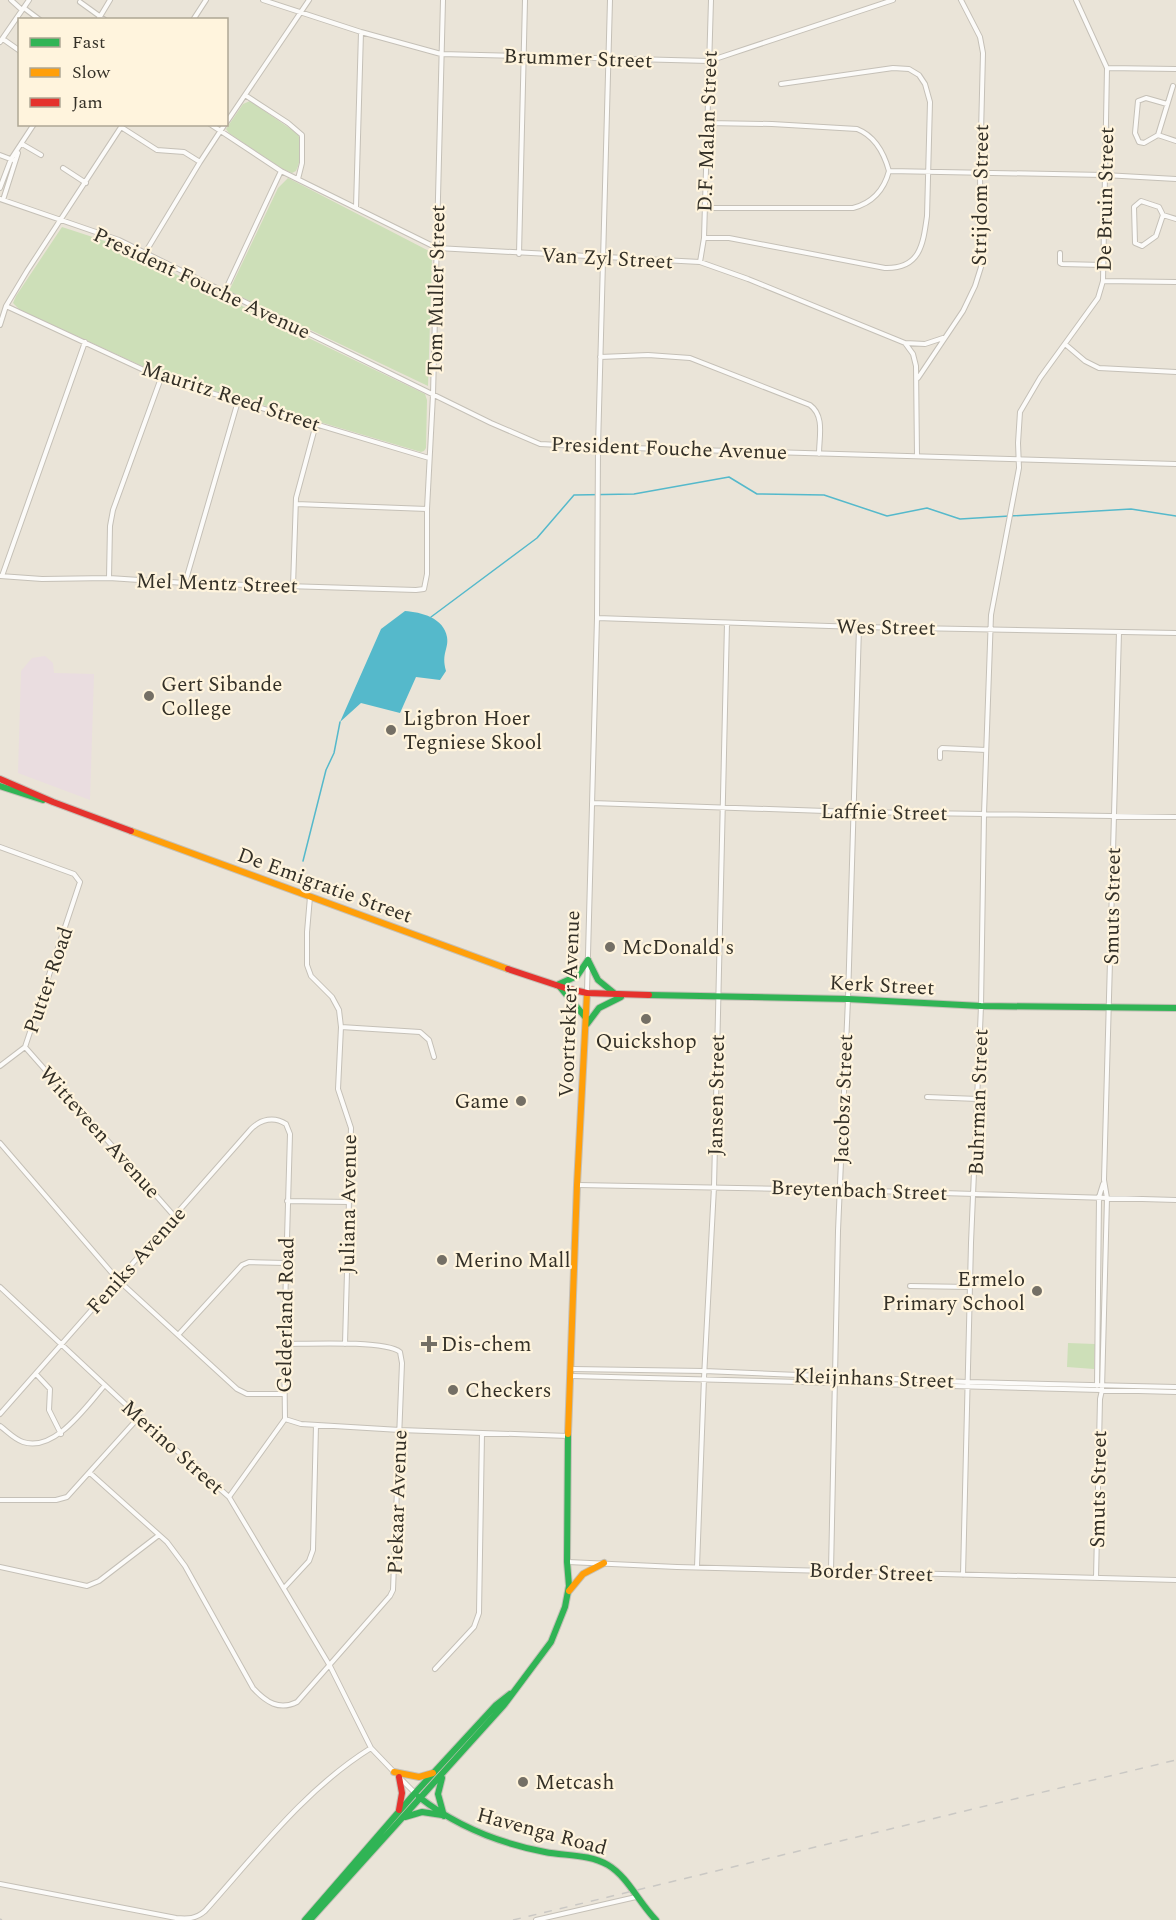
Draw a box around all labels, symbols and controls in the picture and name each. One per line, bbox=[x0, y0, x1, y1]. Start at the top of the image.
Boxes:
legend bbox=[18, 18, 228, 126]
text: Fast bbox=[72, 29, 105, 56]
street label: Brummer Street bbox=[503, 40, 653, 78]
street label: D.F. Malan Street bbox=[689, 50, 727, 213]
text: Slow bbox=[72, 59, 111, 86]
text: Jam bbox=[72, 89, 103, 116]
street label: Strijdom Street bbox=[964, 124, 998, 266]
street label: De Bruin Street bbox=[1089, 126, 1123, 272]
street label: Tom Muller Street bbox=[420, 204, 454, 376]
street label: President Fouche Avenue bbox=[88, 219, 316, 348]
street label: Van Zyl Street bbox=[540, 240, 674, 278]
street label: Mauritz Reed Street bbox=[137, 353, 324, 441]
street label: President Fouche Avenue bbox=[550, 429, 788, 469]
street label: Mel Mentz Street bbox=[135, 565, 299, 603]
street label: Wes Street bbox=[836, 611, 936, 645]
place label: Gert Sibande College bbox=[161, 669, 282, 725]
marker: Gert Sibande College bbox=[142, 689, 156, 703]
place label: Ligbron Hoer Tegniese Skool bbox=[403, 703, 542, 759]
marker: Ligbron Hoer Tegniese Skool bbox=[384, 723, 398, 737]
street label: Laffnie Street bbox=[820, 796, 948, 830]
street label: De Emigratie Street bbox=[232, 839, 417, 933]
street label: Smuts Street bbox=[1096, 847, 1130, 965]
street label: Voortrekker Avenue bbox=[551, 910, 589, 1098]
street label: Putter Road bbox=[16, 923, 82, 1038]
place label: McDonald's bbox=[622, 932, 734, 964]
marker: McDonald's bbox=[603, 940, 617, 954]
street label: Kerk Street bbox=[829, 967, 935, 1005]
marker: Quickshop bbox=[639, 1012, 653, 1026]
place label: Quickshop bbox=[595, 1026, 697, 1058]
street label: Buhrman Street bbox=[960, 1028, 998, 1176]
street label: Jacobsz Street bbox=[826, 1033, 862, 1165]
street label: Jansen Street bbox=[700, 1034, 734, 1156]
street label: Witteveen Avenue bbox=[31, 1059, 168, 1206]
place label: Game bbox=[454, 1086, 509, 1118]
marker: Game bbox=[514, 1094, 528, 1108]
street label: Juliana Avenue bbox=[332, 1134, 366, 1274]
street label: Breytenbach Street bbox=[770, 1172, 948, 1210]
street label: Feniks Avenue bbox=[79, 1199, 194, 1322]
street label: Gelderland Road bbox=[269, 1237, 303, 1393]
place label: Merino Mall bbox=[454, 1245, 571, 1277]
marker: Merino Mall bbox=[435, 1253, 449, 1267]
place label: Ermelo Primary School bbox=[882, 1264, 1025, 1320]
marker: Ermelo Primary School bbox=[1030, 1284, 1044, 1298]
place label: Dis-chem bbox=[441, 1329, 532, 1361]
marker: Dis-chem bbox=[422, 1337, 436, 1351]
street label: Kleijnhans Street bbox=[793, 1360, 955, 1398]
place label: Checkers bbox=[465, 1375, 552, 1407]
marker: Checkers bbox=[446, 1383, 460, 1397]
street label: Merino Street bbox=[114, 1393, 231, 1503]
street label: Piekaar Avenue bbox=[379, 1429, 417, 1575]
street label: Smuts Street bbox=[1082, 1430, 1116, 1548]
street label: Border Street bbox=[808, 1555, 934, 1591]
place label: Metcash bbox=[535, 1767, 614, 1799]
marker: Metcash bbox=[516, 1775, 530, 1789]
street label: Havenga Road bbox=[473, 1799, 610, 1865]

